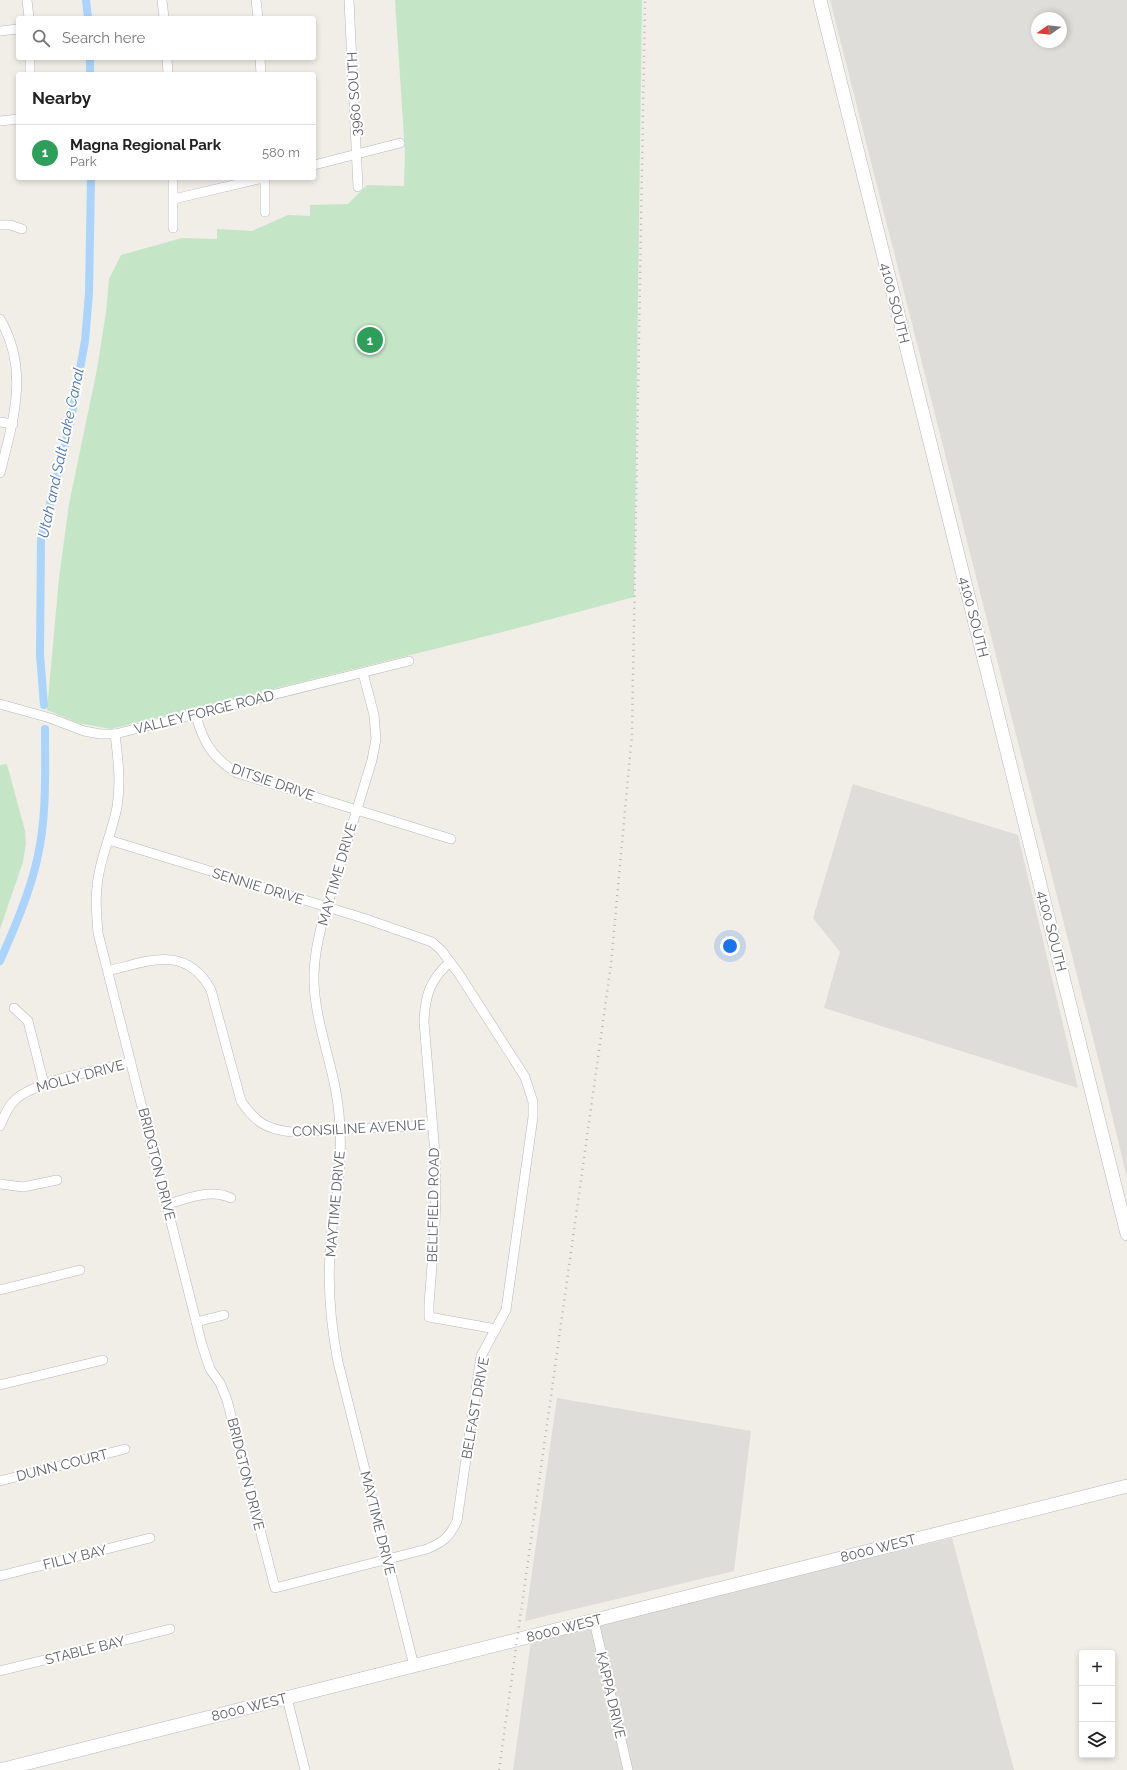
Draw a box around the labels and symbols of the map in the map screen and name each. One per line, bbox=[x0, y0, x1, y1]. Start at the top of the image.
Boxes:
north arrow bbox=[1031, 12, 1067, 48]
street label: 3960 SOUTH bbox=[344, 51, 364, 137]
street label: 4100 SOUTH bbox=[877, 261, 913, 345]
pin: 1 bbox=[357, 325, 383, 355]
water label: Utah and Salt Lake Canal bbox=[34, 366, 88, 540]
street label: 4100 SOUTH bbox=[956, 575, 992, 659]
street label: VALLEY FORGE ROAD bbox=[132, 687, 276, 737]
street label: DITSIE DRIVE bbox=[229, 760, 317, 804]
street label: MAYTIME DRIVE bbox=[315, 820, 359, 928]
street label: SENNIE DRIVE bbox=[210, 864, 306, 908]
street label: 4100 SOUTH bbox=[1034, 889, 1070, 973]
your location bbox=[720, 936, 740, 956]
street label: MOLLY DRIVE bbox=[34, 1057, 126, 1095]
street label: BRIDGTON DRIVE bbox=[135, 1106, 179, 1222]
street label: CONSILINE AVENUE bbox=[292, 1117, 426, 1139]
street label: BELLFIELD ROAD bbox=[424, 1147, 442, 1263]
street label: MAYTIME DRIVE bbox=[322, 1150, 348, 1258]
street label: BELFAST DRIVE bbox=[458, 1356, 492, 1460]
street label: BRIDGTON DRIVE bbox=[224, 1416, 268, 1532]
street label: DUNN COURT bbox=[14, 1446, 110, 1484]
street label: MAYTIME DRIVE bbox=[357, 1469, 399, 1577]
street label: 8000 WEST bbox=[839, 1531, 918, 1565]
street label: FILLY BAY bbox=[41, 1541, 109, 1573]
street label: 8000 WEST bbox=[525, 1611, 604, 1645]
street label: STABLE BAY bbox=[43, 1632, 127, 1668]
street label: KAPPA DRIVE bbox=[593, 1650, 629, 1740]
street label: 8000 WEST bbox=[210, 1690, 289, 1724]

